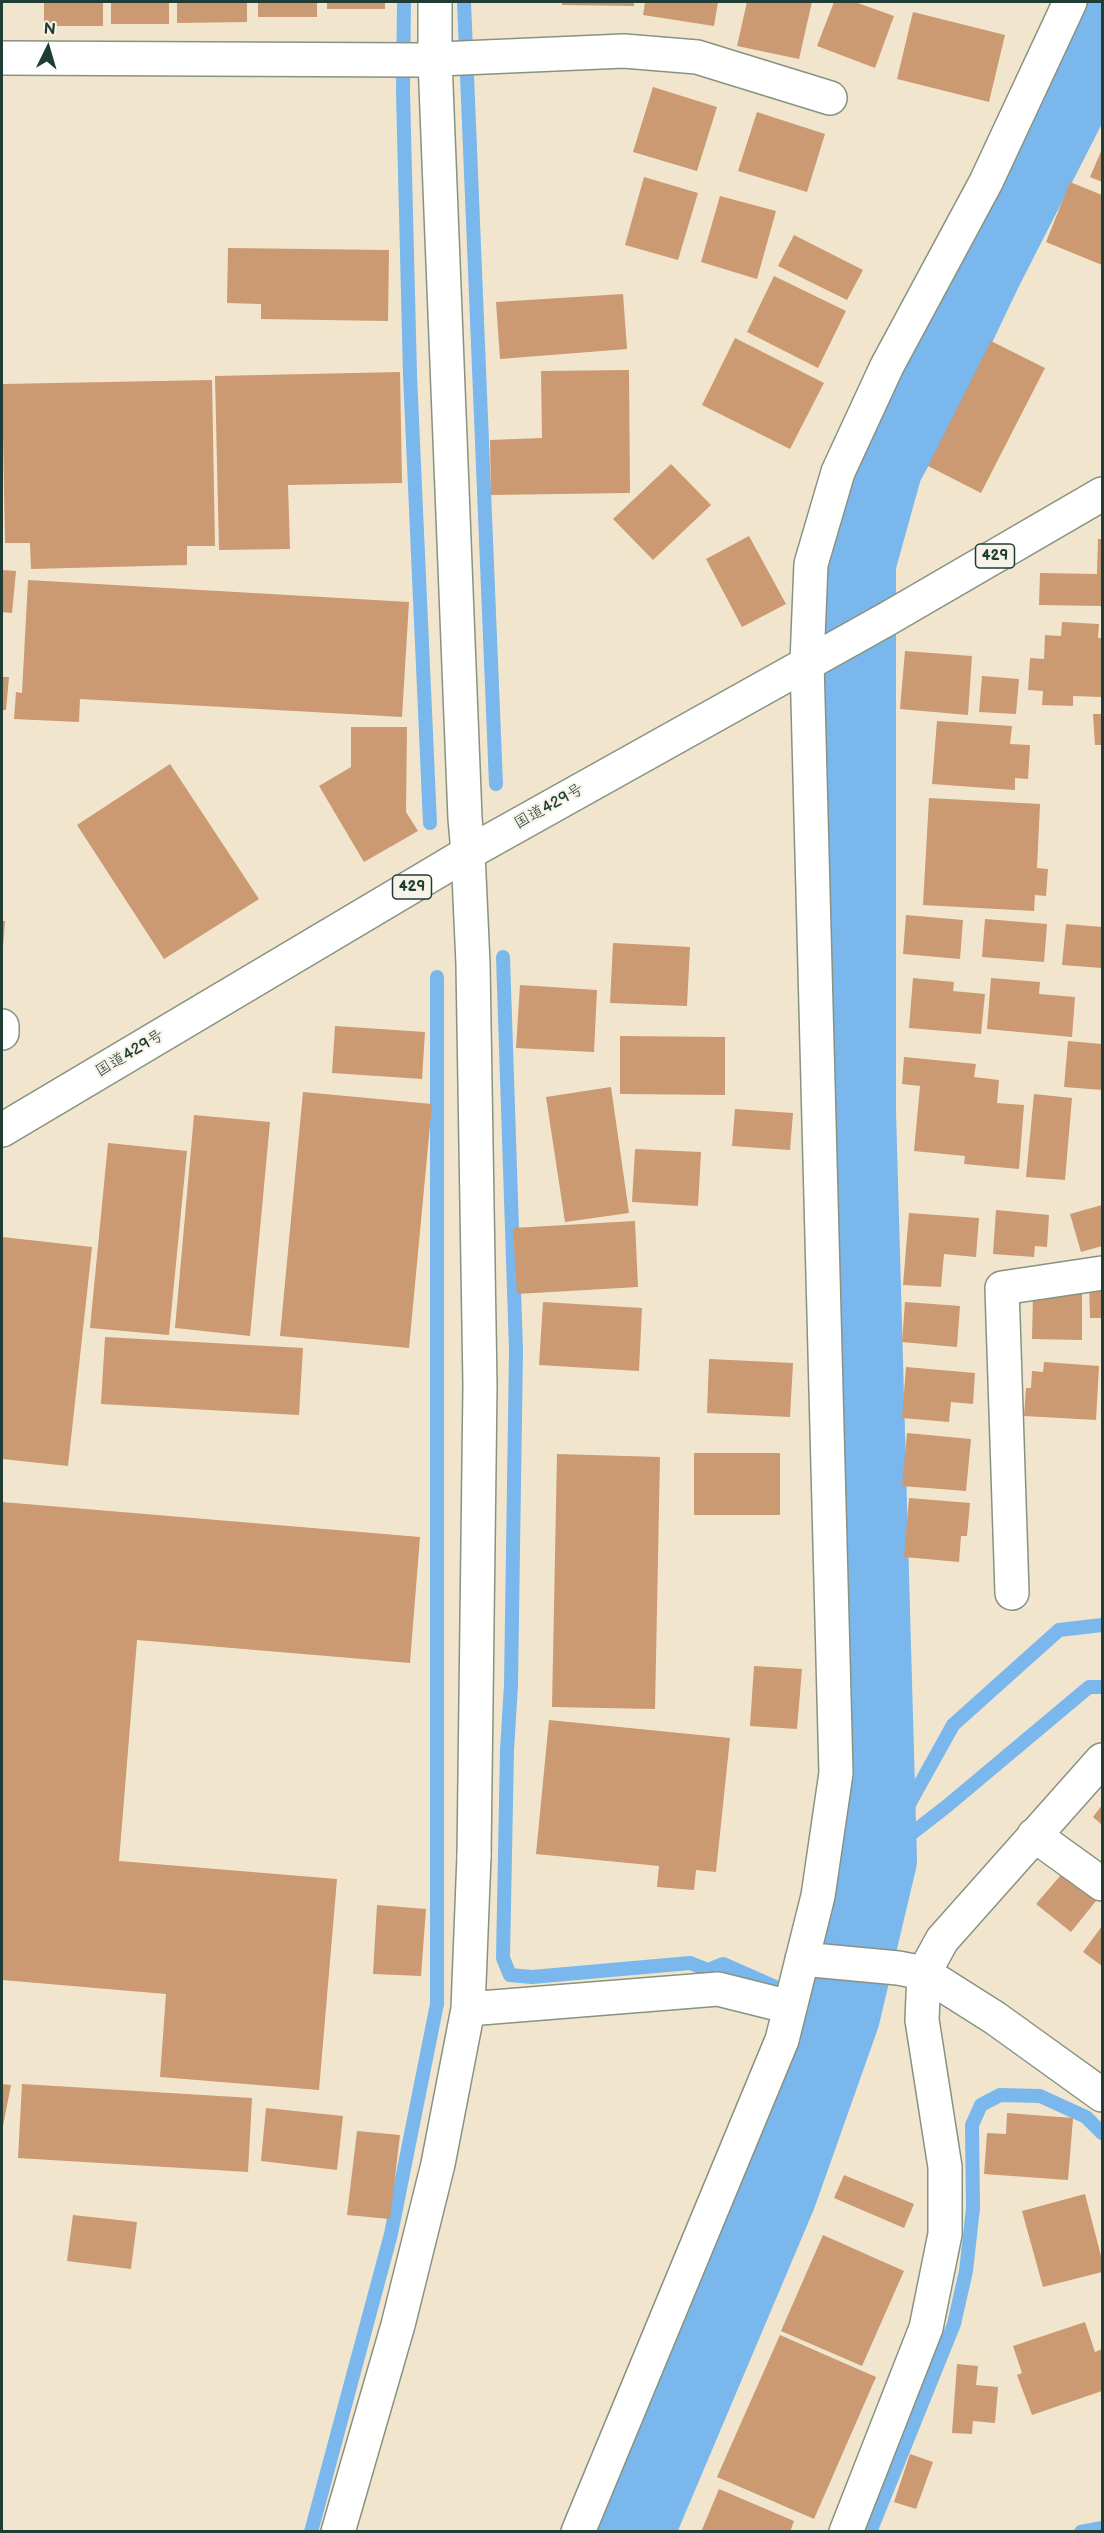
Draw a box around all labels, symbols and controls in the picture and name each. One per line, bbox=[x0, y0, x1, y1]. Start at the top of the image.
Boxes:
north arrow bbox=[18, 18, 78, 78]
text: N bbox=[43, 20, 56, 40]
road number: 429 bbox=[976, 544, 1014, 568]
street label: 国道429号 bbox=[511, 780, 587, 834]
road number: 429 bbox=[392, 875, 432, 899]
street label: 国道429号 bbox=[92, 1026, 168, 1082]

